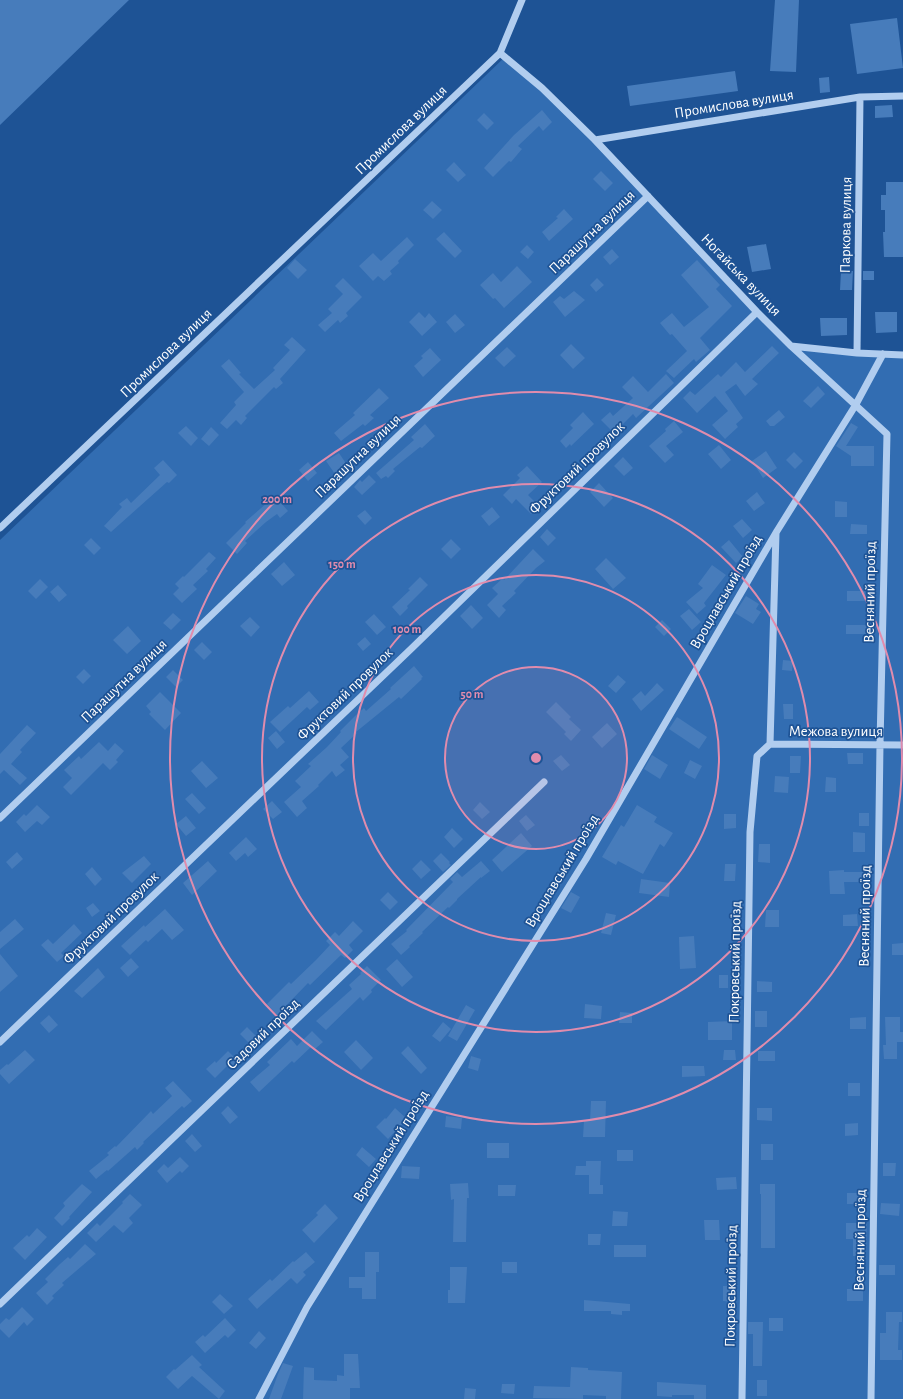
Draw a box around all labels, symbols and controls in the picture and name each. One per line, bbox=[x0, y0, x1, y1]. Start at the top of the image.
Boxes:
street label: Промислова вулиця bbox=[352, 83, 450, 177]
street label: Промислова вулиця bbox=[673, 87, 795, 121]
street label: Паркова вулиця bbox=[838, 177, 854, 273]
street label: Парашутна вулиця bbox=[546, 187, 638, 277]
street label: Ногайська вулиця bbox=[698, 231, 784, 319]
street label: Промислова вулиця bbox=[117, 306, 215, 400]
street label: Парашутна вулиця bbox=[312, 411, 404, 501]
street label: Фруктовий провулок bbox=[527, 419, 628, 517]
text: 200 m bbox=[262, 493, 292, 505]
street label: Вроцлавський проїзд bbox=[687, 532, 765, 652]
street label: Весняний проїзд bbox=[862, 541, 878, 643]
text: 150 m bbox=[328, 558, 356, 570]
text: 100 m bbox=[393, 623, 421, 635]
street label: Парашутна вулиця bbox=[78, 636, 170, 726]
street label: Фруктовий провулок bbox=[295, 645, 396, 743]
text: 50 m bbox=[461, 688, 484, 700]
street label: Межова вулиця bbox=[789, 724, 883, 739]
centre of rings bbox=[529, 751, 543, 765]
street label: Вроцлавський проїзд bbox=[522, 812, 602, 930]
street label: Весняний проїзд bbox=[857, 865, 873, 967]
street label: Фруктовий провулок bbox=[61, 869, 162, 967]
street label: Покровський проїзд bbox=[726, 901, 744, 1023]
street label: Садовий проїзд bbox=[224, 996, 302, 1072]
street label: Вроцлавський проїзд bbox=[351, 1087, 431, 1205]
street label: Весняний проїзд bbox=[852, 1189, 868, 1291]
street label: Покровський проїзд bbox=[722, 1225, 740, 1347]

